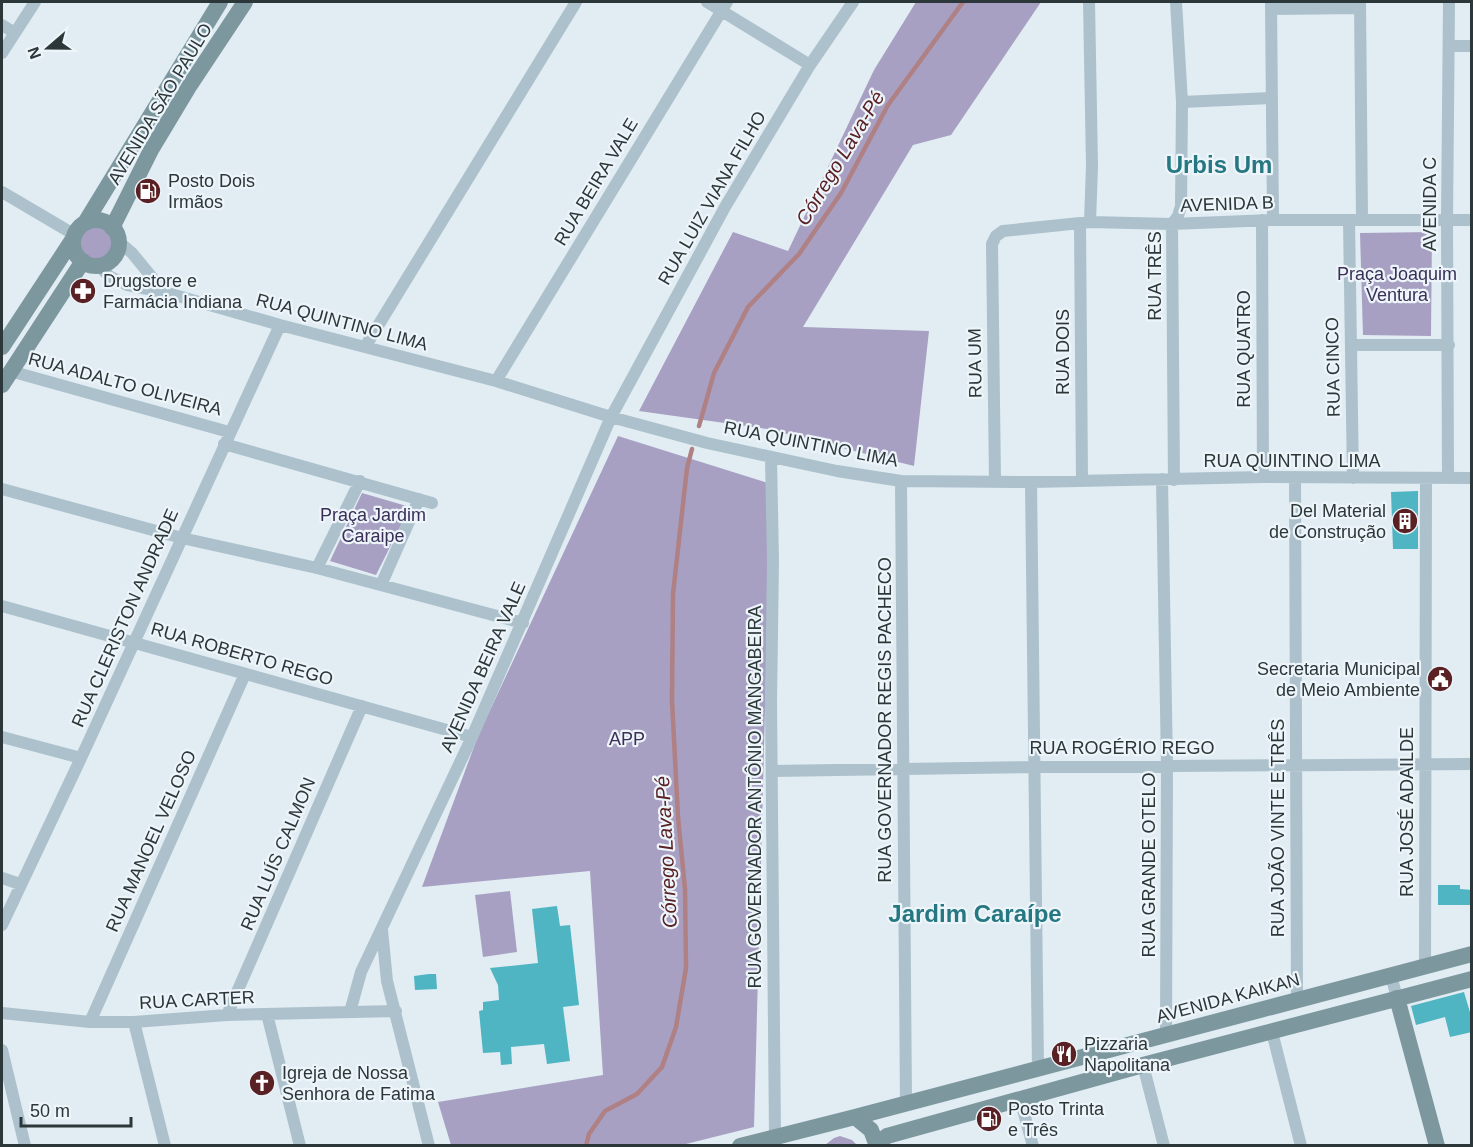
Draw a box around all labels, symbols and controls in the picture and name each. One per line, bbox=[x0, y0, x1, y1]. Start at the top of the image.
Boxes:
north arrow bbox=[18, 18, 78, 78]
street label: AVENIDA SÃO PAULO bbox=[103, 19, 216, 188]
text: N bbox=[24, 45, 44, 61]
water label: Córrego Lava-Pé bbox=[791, 87, 889, 229]
street label: RUA LUIZ VIANA FILHO bbox=[654, 108, 770, 288]
street label: RUA BEIRA VALE bbox=[550, 115, 642, 249]
district label: Urbis Um bbox=[1166, 151, 1272, 178]
street label: AVENIDA C bbox=[1420, 157, 1440, 251]
place label: Posto Dois Irmãos bbox=[168, 171, 255, 212]
fuel station icon: Posto Dois Irmãos bbox=[133, 176, 163, 206]
street label: AVENIDA B bbox=[1180, 192, 1274, 216]
street label: RUA TRÊS bbox=[1145, 231, 1165, 321]
park label: Praça Joaquim Ventura bbox=[1337, 264, 1457, 305]
place label: Drugstore e Farmácia Indiana bbox=[103, 271, 243, 312]
pharmacy icon: Drugstore e Farmácia Indiana bbox=[68, 276, 98, 306]
street label: RUA QUINTINO LIMA bbox=[254, 289, 430, 355]
street label: RUA QUATRO bbox=[1234, 290, 1254, 408]
street label: RUA DOIS bbox=[1053, 309, 1073, 395]
street label: RUA CINCO bbox=[1322, 317, 1344, 417]
street label: RUA UM bbox=[964, 328, 986, 398]
street label: RUA ADALTO OLIVEIRA bbox=[26, 349, 224, 419]
street label: RUA QUINTINO LIMA bbox=[722, 417, 900, 471]
street label: RUA QUINTINO LIMA bbox=[1203, 451, 1381, 471]
place label: Del Material de Construção bbox=[1269, 501, 1386, 542]
park label: Praça Jardim Caraipe bbox=[320, 505, 426, 546]
street label: RUA CLERISTON ANDRADE bbox=[68, 506, 182, 730]
building icon: Del Material de Construção bbox=[1390, 506, 1420, 536]
street label: RUA GOVERNADOR REGIS PACHECO bbox=[875, 557, 895, 883]
street label: AVENIDA BEIRA VALE bbox=[436, 579, 530, 755]
street label: RUA GOVERNADOR ANTÔNIO MANGABEIRA bbox=[744, 605, 765, 989]
street label: RUA ROBERTO REGO bbox=[149, 618, 335, 690]
place label: Secretaria Municipal de Meio Ambiente bbox=[1257, 659, 1420, 700]
public building icon: Secretaria Municipal de Meio Ambiente bbox=[1425, 664, 1455, 694]
street label: RUA JOÃO VINTE E TRÊS bbox=[1267, 719, 1288, 937]
street label: RUA JOSÉ ADAILDE bbox=[1397, 727, 1417, 897]
park label: APP bbox=[609, 729, 645, 749]
street label: RUA ROGÉRIO REGO bbox=[1029, 738, 1215, 758]
street label: RUA MANOEL VELOSO bbox=[102, 747, 200, 935]
street label: RUA GRANDE OTELO bbox=[1139, 772, 1159, 958]
street label: RUA LUÍS CALMON bbox=[237, 775, 319, 933]
water label: Córrego Lava-Pé bbox=[651, 775, 681, 929]
district label: Jardim Caraípe bbox=[888, 900, 1062, 927]
street label: AVENIDA KAIKAN bbox=[1154, 969, 1302, 1027]
street label: RUA CARTER bbox=[139, 987, 255, 1013]
place label: Pizzaria Napolitana bbox=[1084, 1034, 1171, 1075]
restaurant icon: Pizzaria Napolitana bbox=[1049, 1039, 1079, 1069]
place label: Igreja de Nossa Senhora de Fatima bbox=[282, 1063, 436, 1104]
church icon: Igreja de Nossa Senhora de Fatima bbox=[247, 1068, 277, 1098]
scale bar bbox=[21, 1090, 130, 1128]
place label: Posto Trinta e Três bbox=[1008, 1099, 1105, 1140]
text: 50 m bbox=[30, 1101, 70, 1121]
fuel station icon: Posto Trinta e Três bbox=[974, 1104, 1004, 1134]

